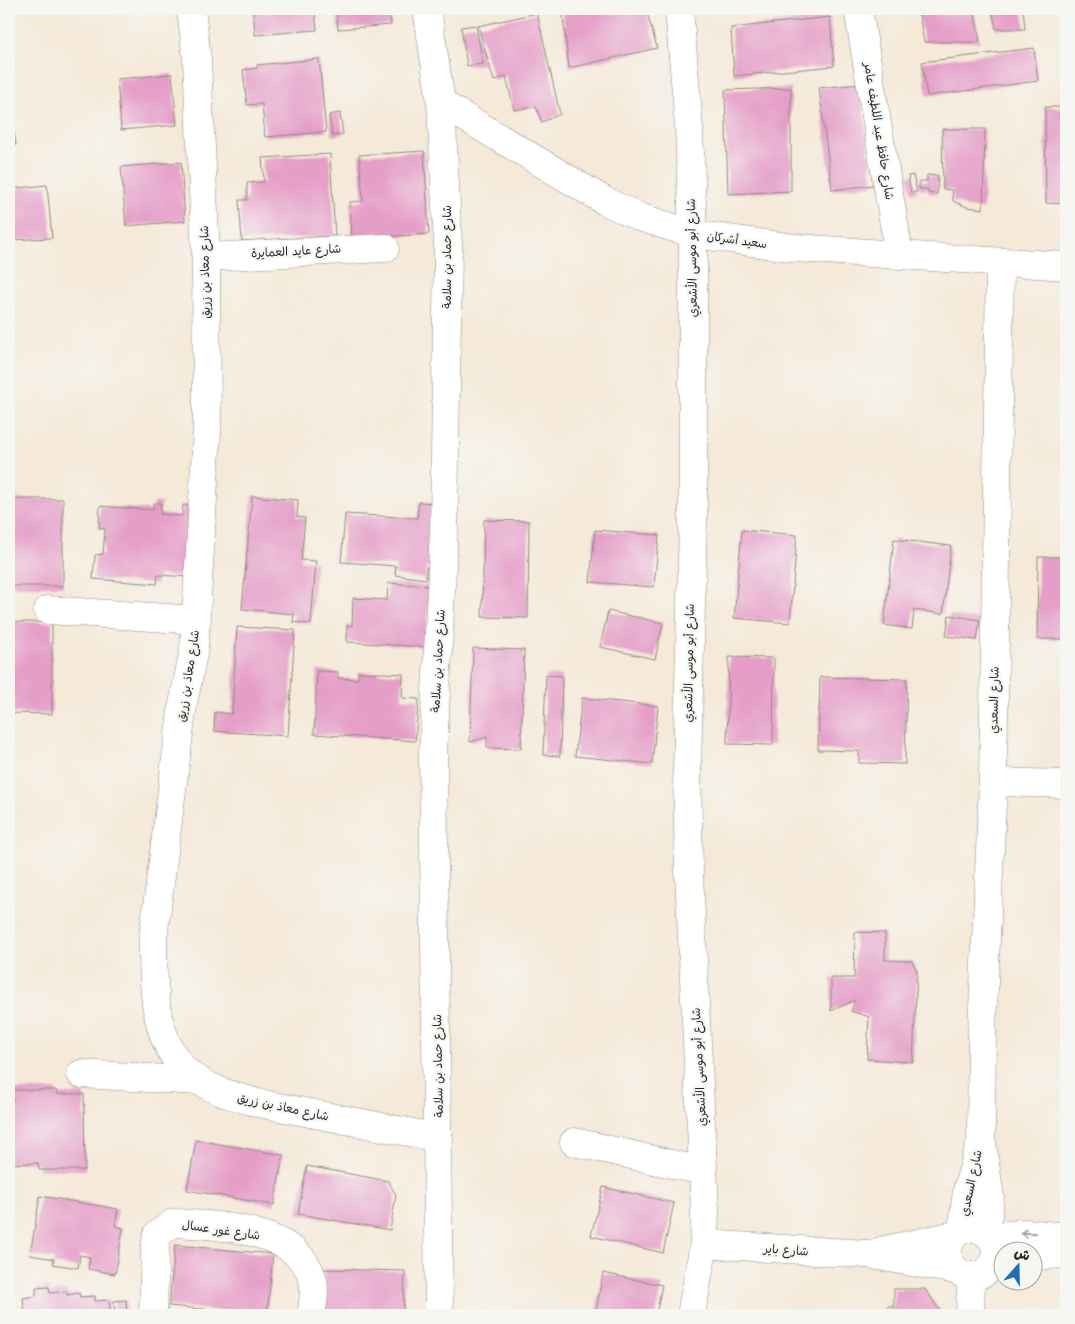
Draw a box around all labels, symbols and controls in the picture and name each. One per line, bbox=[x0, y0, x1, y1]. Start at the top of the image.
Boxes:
street label: شارع حافظ عبد اللطيف عامر bbox=[859, 60, 899, 201]
street label: شارع أبو موسى الأشعري bbox=[682, 198, 702, 318]
street label: شارع حماد بن سلامة bbox=[438, 205, 456, 309]
street label: شارع معاذ بن زريق bbox=[195, 225, 215, 319]
street label: سعيد أشركان bbox=[706, 227, 768, 251]
street label: شارع عايد العمايرة bbox=[250, 240, 342, 262]
street label: شارع أبو موسى الأشعري bbox=[679, 603, 699, 723]
street label: شارع حماد بن سلامة bbox=[426, 609, 450, 713]
street label: شارع معاذ بن زريق bbox=[172, 629, 204, 723]
street label: شارع السعدي bbox=[984, 666, 1004, 734]
street label: شارع أبو موسى الأشعري bbox=[687, 1007, 711, 1127]
street label: شارع حماد بن سلامة bbox=[428, 1014, 448, 1118]
street label: شارع معاذ بن زريق bbox=[236, 1089, 330, 1125]
street label: شارع السعدي bbox=[955, 1148, 987, 1218]
street label: شارع غور عسال bbox=[181, 1216, 261, 1244]
one-way arrow bbox=[1021, 1229, 1037, 1238]
street label: شارع باير bbox=[762, 1239, 809, 1261]
north arrow bbox=[992, 1242, 1042, 1292]
text: ش bbox=[1012, 1242, 1033, 1265]

